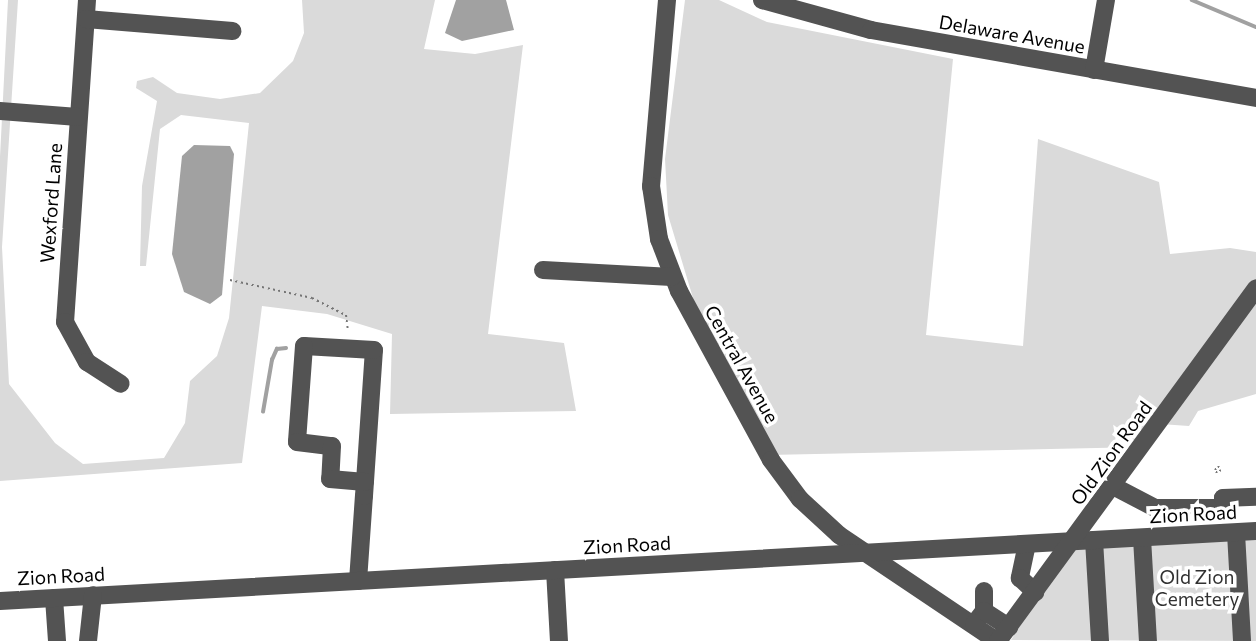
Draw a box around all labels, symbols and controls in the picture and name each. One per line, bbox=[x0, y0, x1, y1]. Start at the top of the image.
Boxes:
street label: Delaware Avenue bbox=[937, 10, 1087, 58]
street label: Wexford Lane bbox=[35, 142, 67, 264]
street label: Central Avenue bbox=[700, 301, 784, 427]
street label: Old Zion Road bbox=[1066, 397, 1156, 509]
street label: Zion Road bbox=[1149, 500, 1237, 528]
street label: Zion Road bbox=[583, 531, 671, 559]
street label: Zion Road bbox=[17, 562, 105, 590]
park label: Old Zion Cemetery bbox=[1155, 566, 1239, 610]

